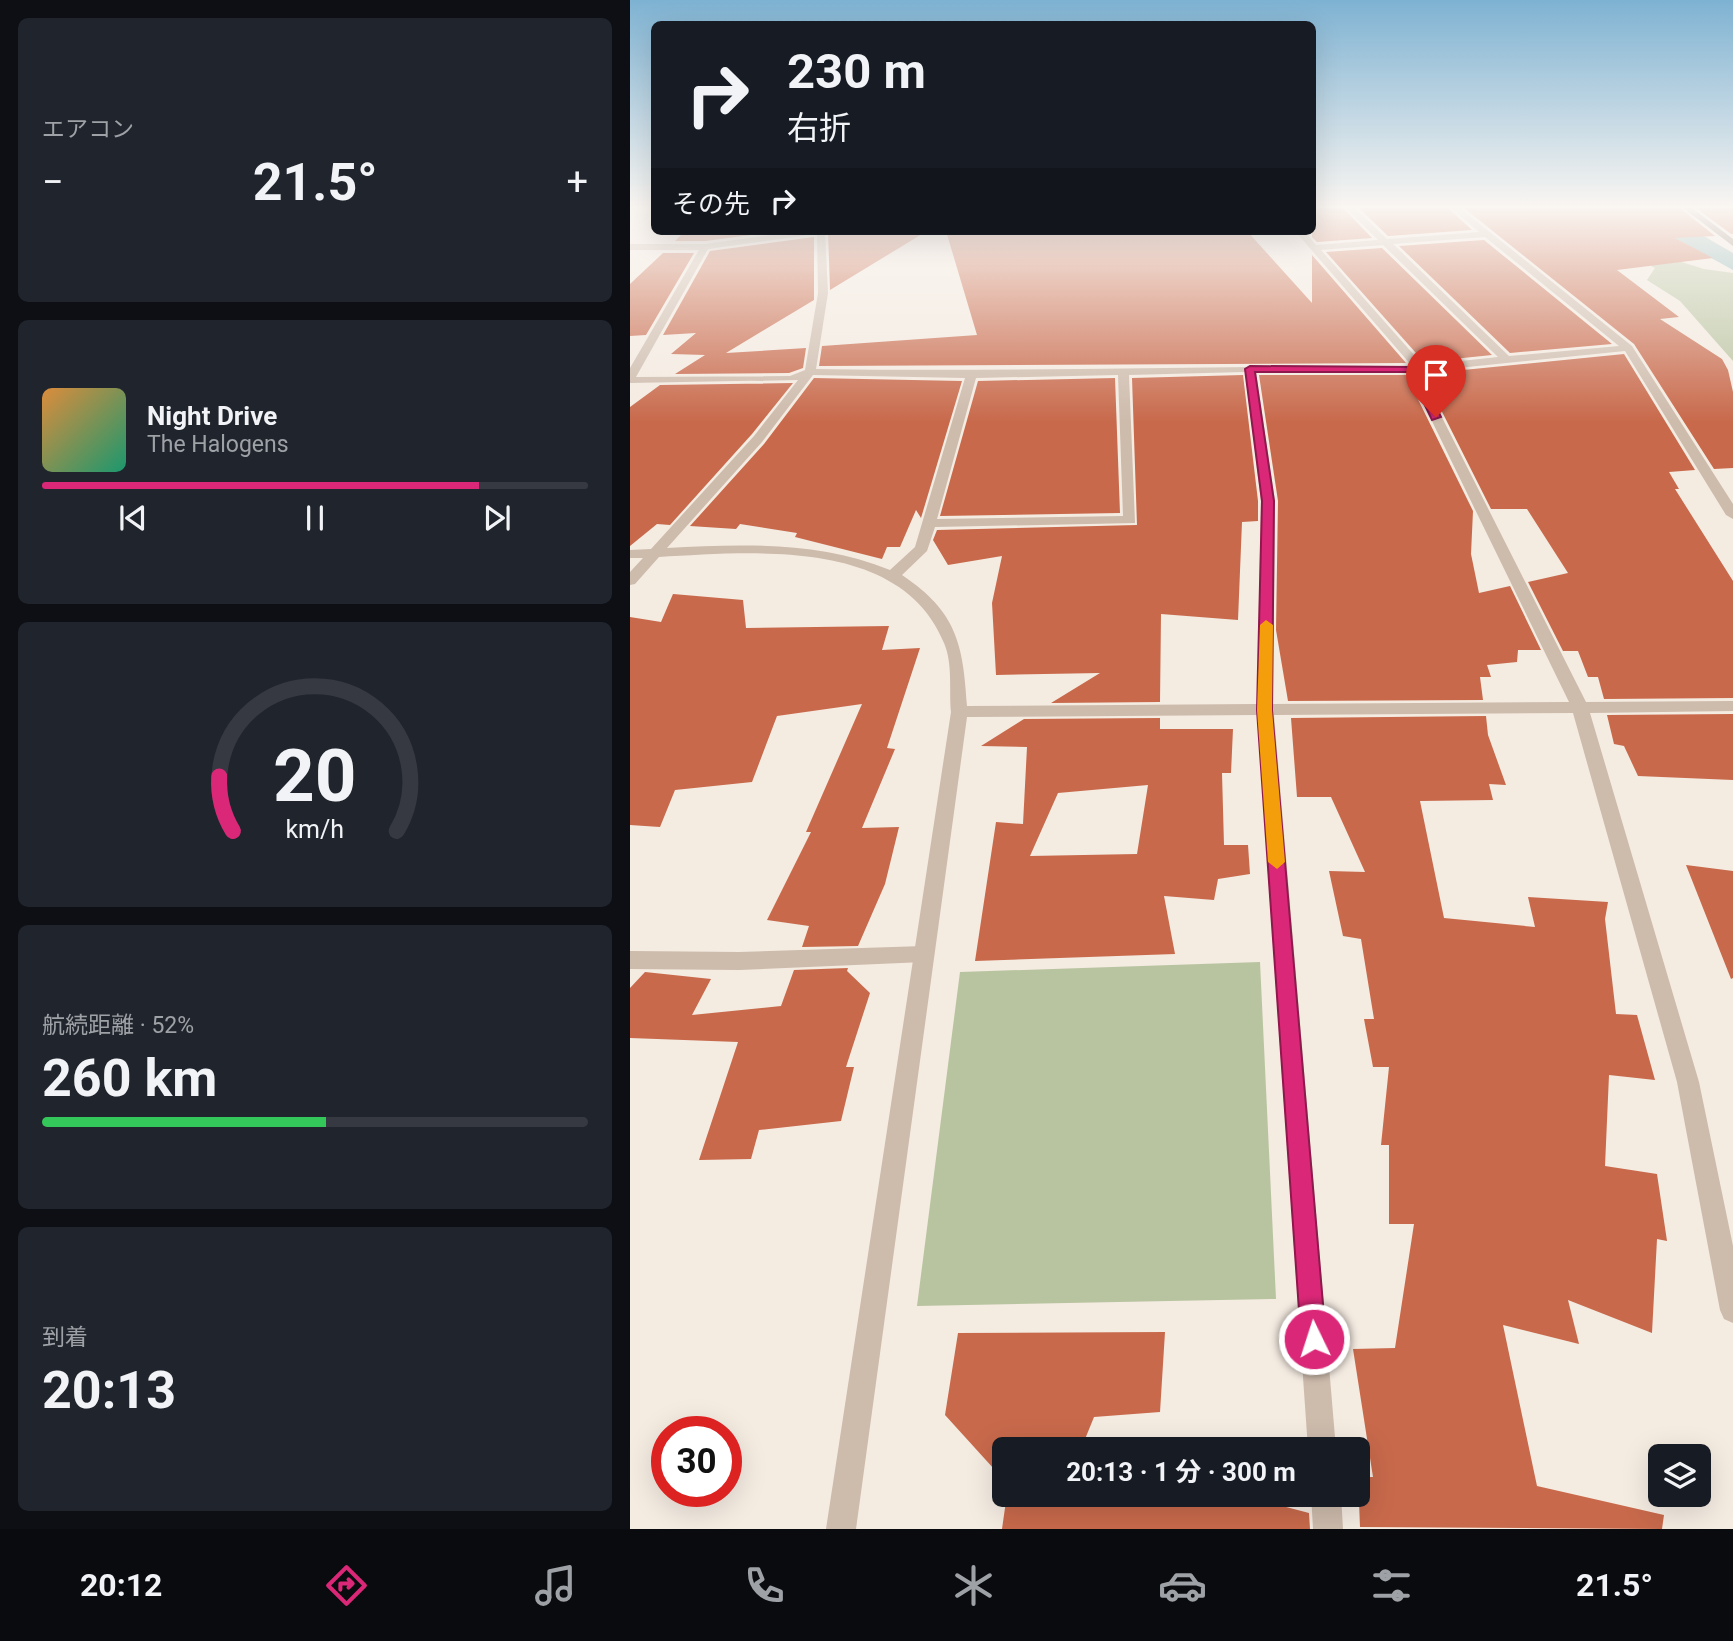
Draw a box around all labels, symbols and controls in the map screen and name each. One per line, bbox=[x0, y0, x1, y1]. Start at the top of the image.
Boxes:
text: 230 m bbox=[787, 43, 926, 100]
icon: right bbox=[672, 49, 763, 140]
text: 右折 bbox=[787, 109, 851, 147]
text: エアコン bbox=[42, 116, 134, 143]
text: 21.5° bbox=[253, 152, 378, 213]
text: − bbox=[42, 160, 64, 204]
text: + bbox=[566, 160, 588, 204]
icon: right bbox=[764, 182, 802, 220]
text: その先 bbox=[672, 189, 750, 219]
pin bbox=[1406, 345, 1466, 417]
icon: arrive bbox=[1417, 356, 1455, 394]
text: Night Drive bbox=[147, 401, 277, 431]
text: The Halogens bbox=[147, 431, 289, 458]
icon: previous bbox=[114, 499, 152, 537]
icon: pause bbox=[296, 499, 334, 537]
icon: next bbox=[478, 499, 516, 537]
text: 20 bbox=[273, 733, 357, 819]
text: km/h bbox=[286, 814, 344, 843]
text: 航続距離 · 52% bbox=[42, 1012, 194, 1039]
text: 260 km bbox=[42, 1048, 217, 1109]
position arrow bbox=[1277, 1302, 1351, 1376]
text: 到着 bbox=[42, 1324, 88, 1351]
text: 20:13 bbox=[42, 1360, 176, 1421]
speed limit sign: 30 bbox=[651, 1416, 742, 1507]
map controls bbox=[1648, 1444, 1711, 1507]
button: layers bbox=[1648, 1444, 1711, 1507]
text: 20:13 · 1 分 · 300 m bbox=[1066, 1457, 1296, 1487]
icon: directions bbox=[322, 1561, 371, 1610]
icon: music bbox=[531, 1561, 580, 1610]
icon: phone bbox=[740, 1561, 789, 1610]
icon: climate bbox=[949, 1561, 998, 1610]
icon: car bbox=[1158, 1561, 1207, 1610]
icon: filters bbox=[1367, 1561, 1416, 1610]
text: 20:12 bbox=[80, 1566, 162, 1604]
text: 21.5° bbox=[1576, 1566, 1653, 1604]

